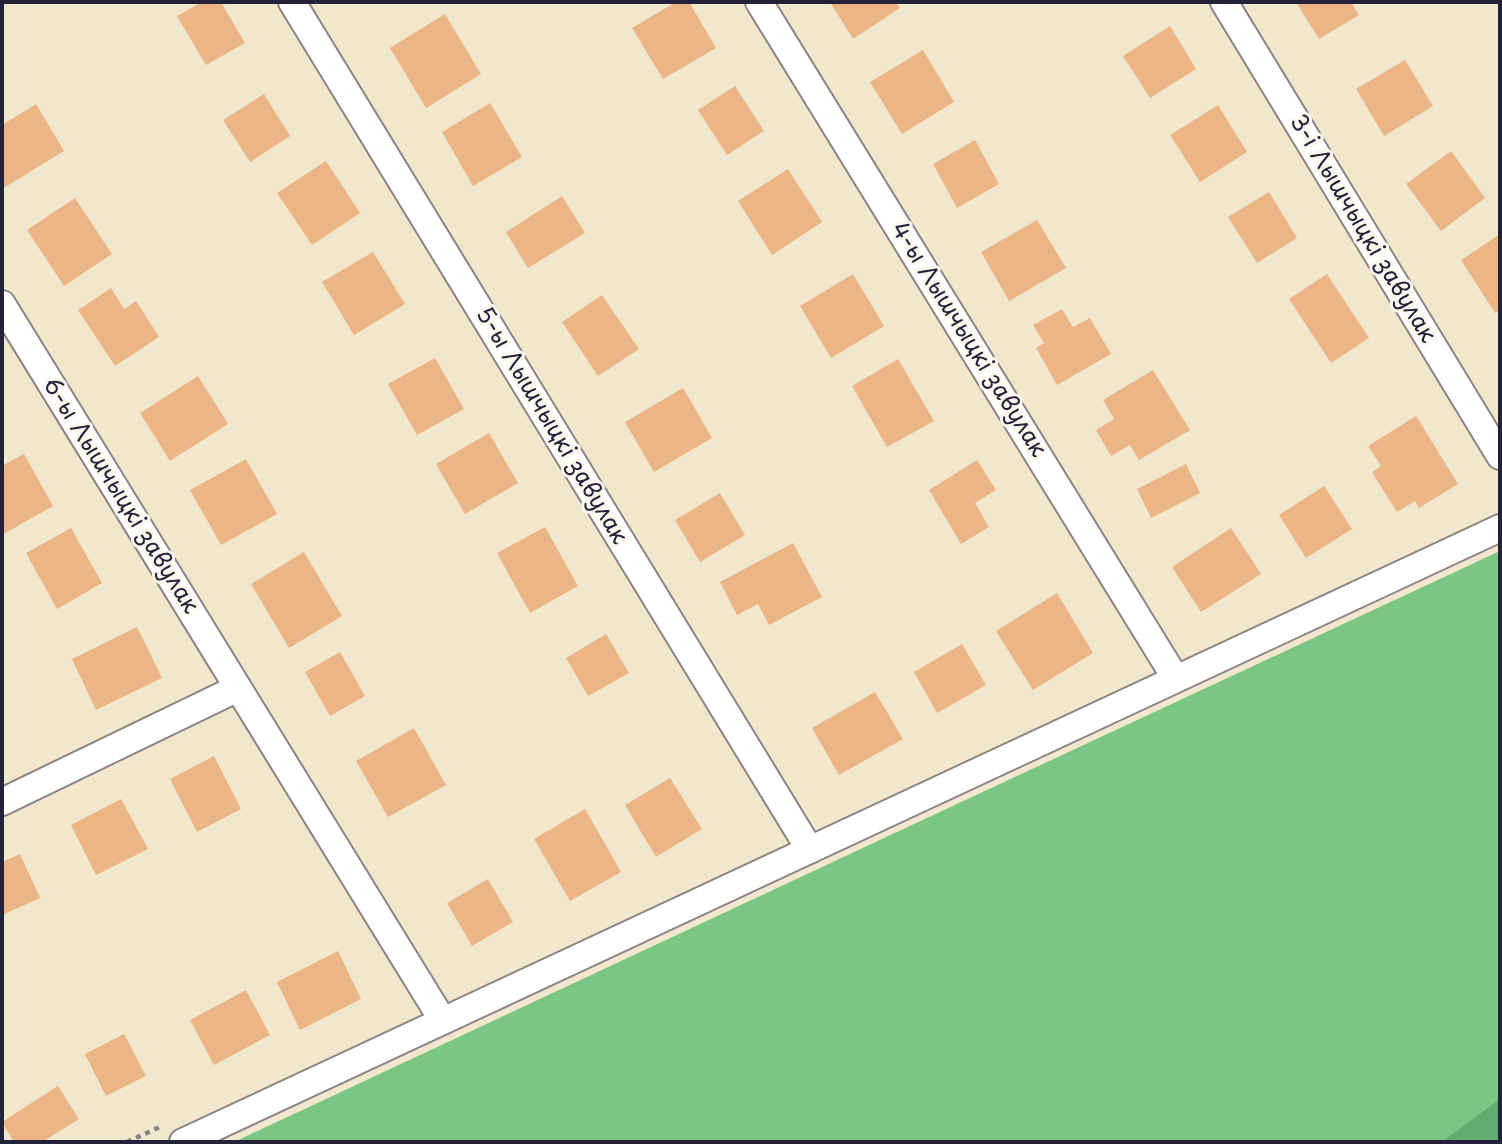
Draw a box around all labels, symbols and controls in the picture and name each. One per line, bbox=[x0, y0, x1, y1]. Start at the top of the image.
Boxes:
street label: 3-і Лышчыцкі завулак bbox=[1283, 110, 1441, 348]
street label: 4-ы Лышчыцкі завулак bbox=[884, 218, 1052, 462]
street label: 5-ы Лышчыцкі завулак bbox=[469, 303, 633, 549]
street label: 6-ы Лышчыцкі завулак bbox=[36, 373, 204, 619]

